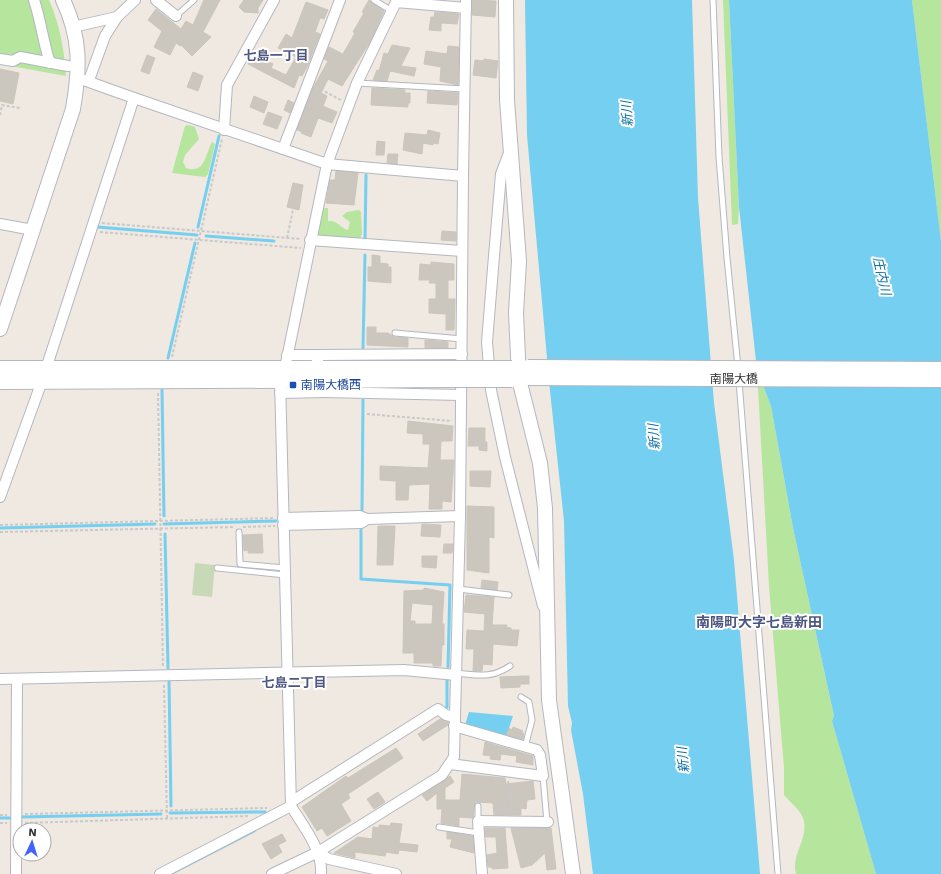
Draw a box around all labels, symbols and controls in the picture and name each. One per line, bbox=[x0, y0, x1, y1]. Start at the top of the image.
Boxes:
district label: 七島一丁目 bbox=[243, 48, 309, 63]
water label: 新川 bbox=[618, 98, 636, 128]
water label: 庄内川 bbox=[870, 255, 894, 299]
street label: 南陽大橋 bbox=[710, 372, 758, 386]
place label: 南陽大橋西 bbox=[301, 378, 361, 392]
marker: 南陽大橋西 bbox=[288, 380, 298, 390]
water label: 新川 bbox=[645, 421, 663, 451]
district label: 南陽町大字七島新田 bbox=[696, 614, 822, 630]
district label: 七島二丁目 bbox=[261, 675, 327, 690]
water label: 新川 bbox=[674, 744, 692, 774]
north arrow bbox=[12, 822, 52, 862]
text: N bbox=[28, 826, 37, 839]

